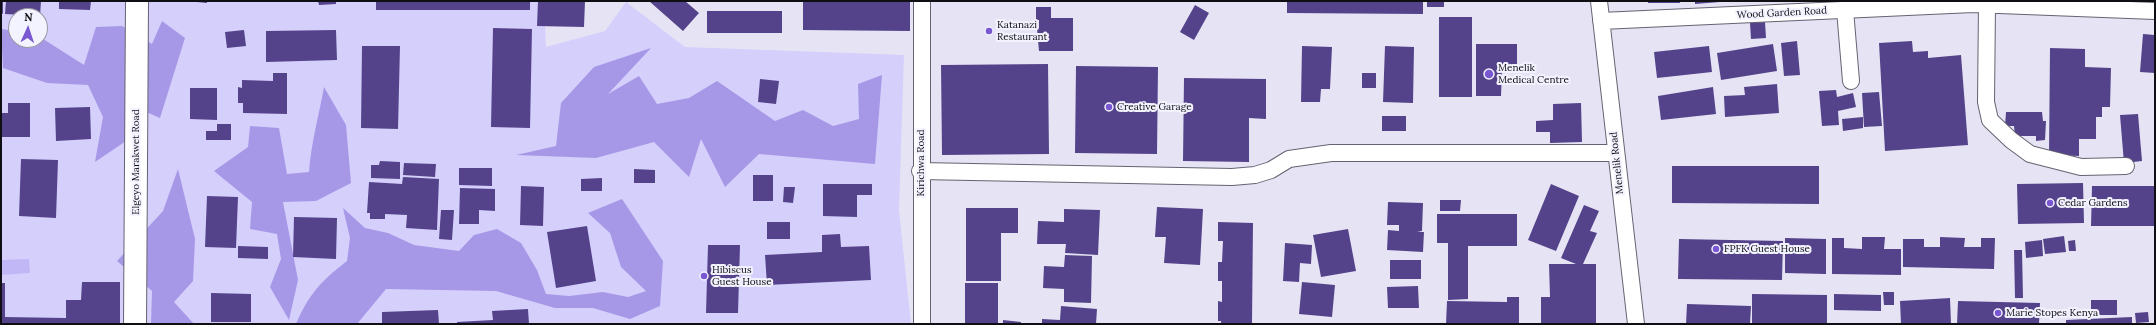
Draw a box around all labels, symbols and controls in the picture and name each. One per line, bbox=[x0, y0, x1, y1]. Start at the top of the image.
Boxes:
street label: Wood Garden Road bbox=[1737, 5, 1827, 21]
north arrow bbox=[8, 8, 48, 48]
text: N bbox=[24, 10, 33, 24]
place label: Katanazi Restaurant bbox=[997, 19, 1047, 42]
marker: Katanazi Restaurant bbox=[984, 26, 994, 36]
place label: Menelik Medical Centre bbox=[1498, 62, 1569, 86]
marker: Menelik Medical Centre bbox=[1483, 68, 1495, 80]
place label: Creative Garage bbox=[1117, 101, 1192, 113]
marker: Creative Garage bbox=[1104, 102, 1114, 112]
street label: Elgeyo Marakwet Road bbox=[130, 109, 142, 215]
street label: Kirichwa Road bbox=[915, 130, 927, 196]
street label: Menelik Road bbox=[1608, 131, 1626, 195]
place label: Cedar Gardens bbox=[2058, 197, 2128, 209]
marker: Cedar Gardens bbox=[2045, 198, 2055, 208]
place label: FPFK Guest House bbox=[1724, 243, 1810, 255]
marker: FPFK Guest House bbox=[1711, 244, 1721, 254]
place label: Hibiscus Guest House bbox=[712, 264, 772, 288]
marker: Hibiscus Guest House bbox=[699, 271, 709, 281]
place label: Marie Stopes Kenya bbox=[2006, 307, 2098, 319]
marker: Marie Stopes Kenya bbox=[1993, 308, 2003, 318]

